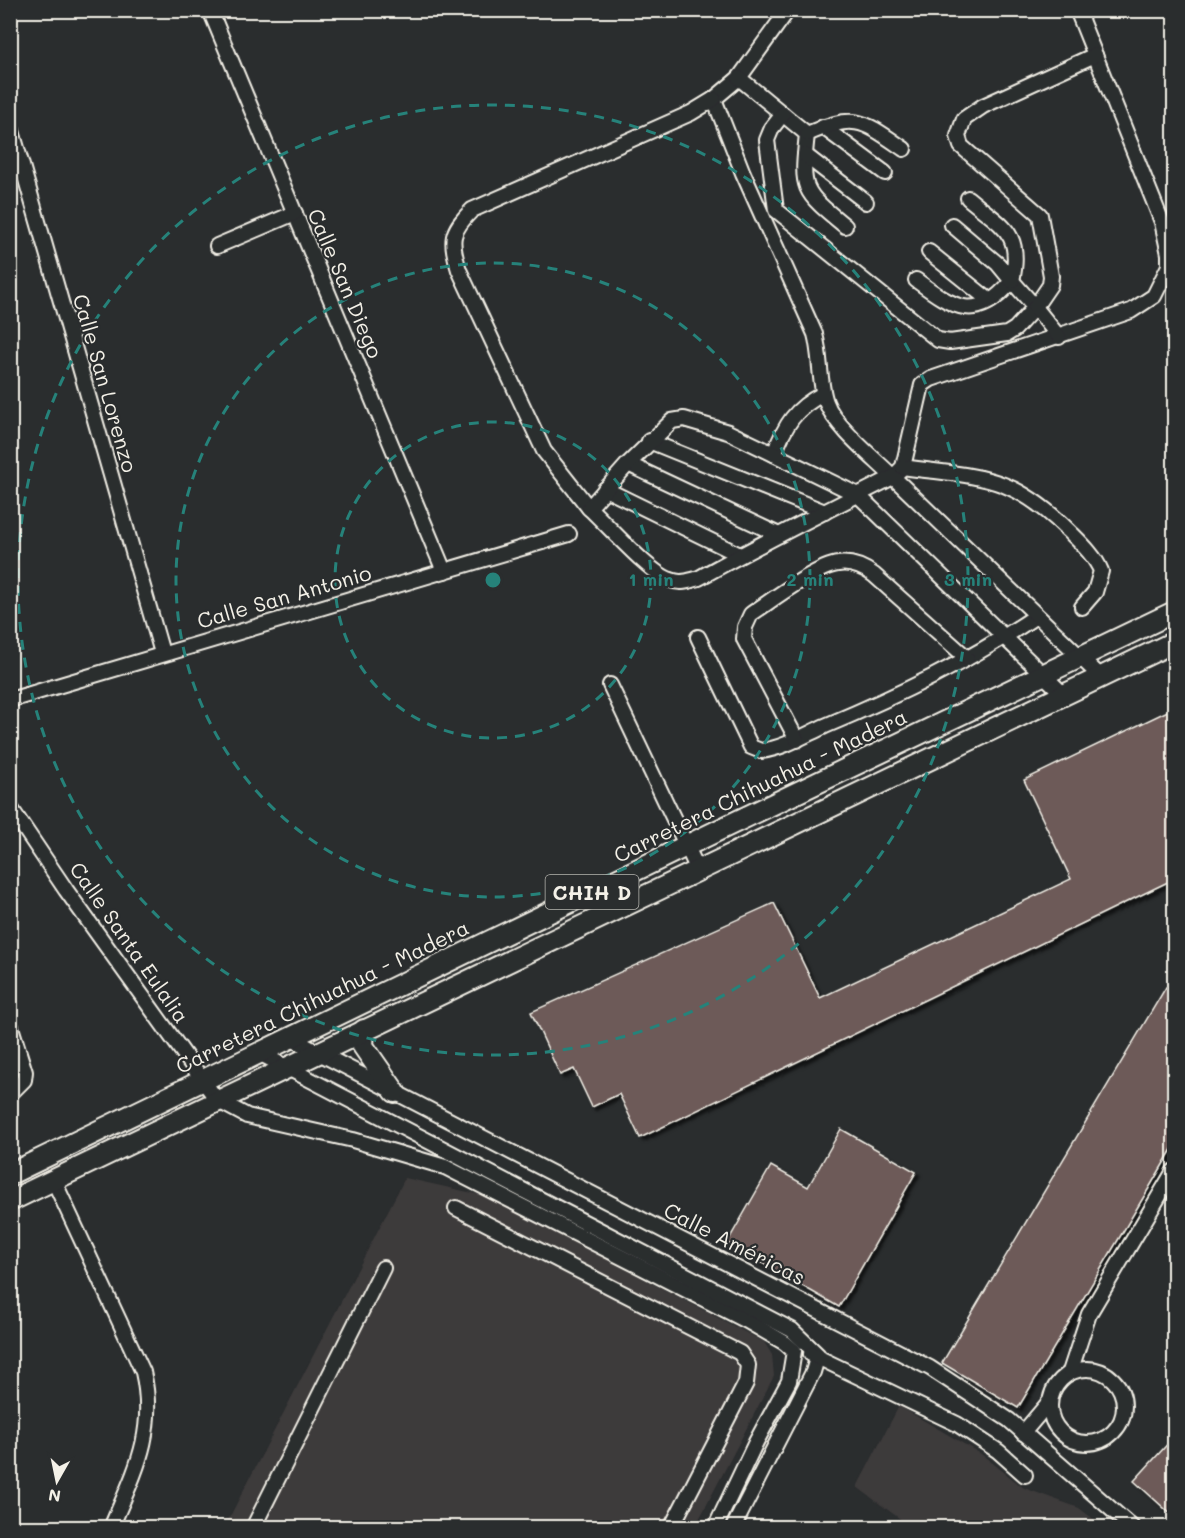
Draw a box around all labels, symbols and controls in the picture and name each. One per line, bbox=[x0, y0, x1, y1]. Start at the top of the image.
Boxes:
street label: Calle San Diego bbox=[302, 204, 390, 362]
street label: Calle San Lorenzo bbox=[68, 291, 144, 475]
street label: Calle San Antonio bbox=[194, 558, 374, 634]
text: 1 min bbox=[628, 567, 674, 591]
text: 2 min bbox=[786, 567, 834, 591]
text: 3 min bbox=[944, 567, 992, 591]
centre of rings bbox=[483, 570, 503, 590]
street label: Carretera Chihuahua - Madera bbox=[609, 702, 911, 868]
street label: Calle Santa Eulalia bbox=[64, 856, 196, 1028]
road number: CHIH D bbox=[546, 875, 638, 909]
street label: Carretera Chihuahua - Madera bbox=[171, 913, 473, 1079]
street label: Calle Américas bbox=[660, 1196, 810, 1290]
north arrow bbox=[27, 1451, 87, 1511]
text: N bbox=[47, 1485, 62, 1508]

